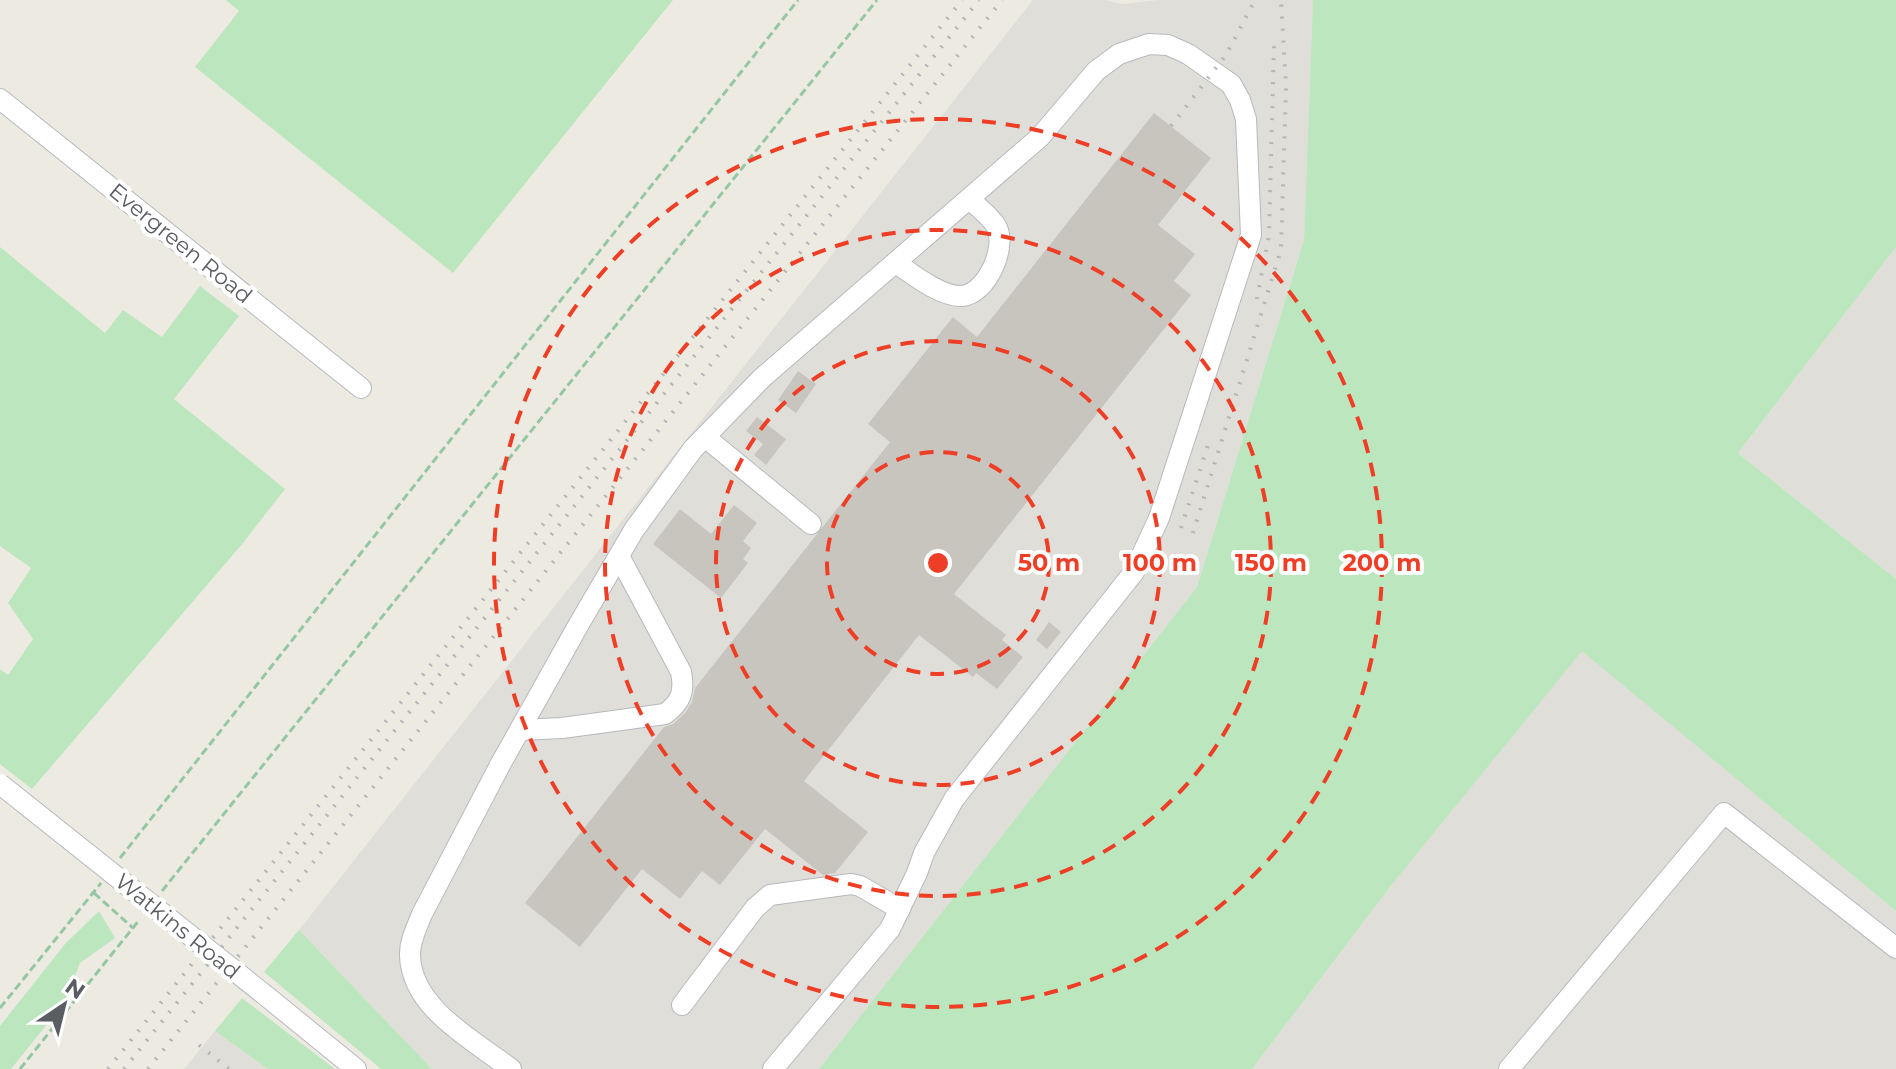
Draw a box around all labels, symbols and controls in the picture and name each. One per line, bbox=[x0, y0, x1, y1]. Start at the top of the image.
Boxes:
street label: Evergreen Road bbox=[104, 177, 258, 309]
text: 50 m bbox=[1018, 548, 1080, 577]
text: 100 m bbox=[1123, 548, 1197, 577]
text: 150 m bbox=[1235, 548, 1307, 577]
text: 200 m bbox=[1343, 548, 1421, 577]
centre of rings bbox=[924, 549, 952, 577]
street label: Watkins Road bbox=[110, 868, 246, 985]
north arrow bbox=[24, 965, 104, 1045]
text: N bbox=[60, 973, 90, 1005]

